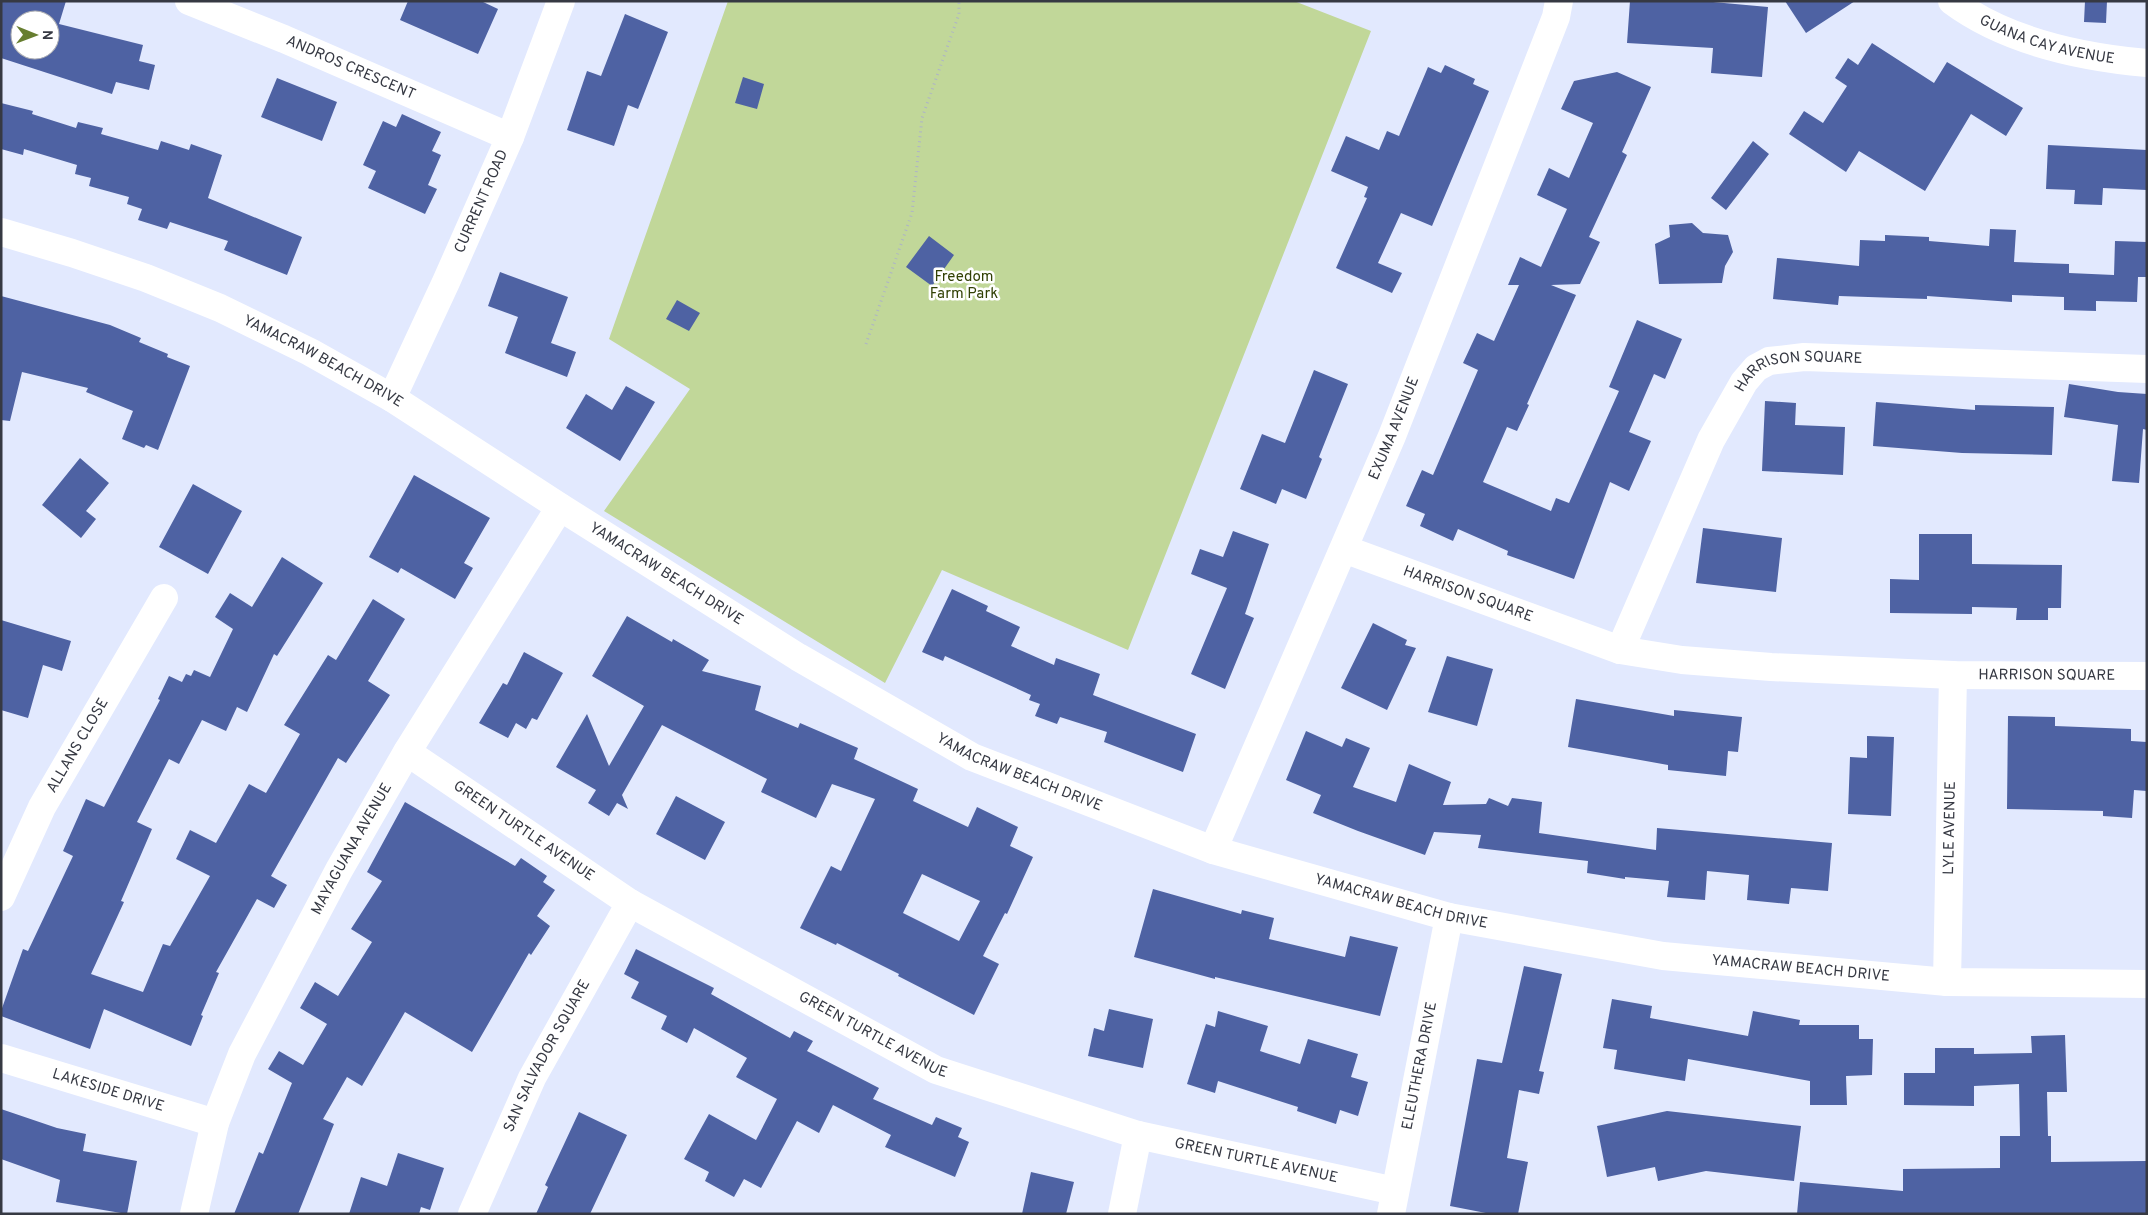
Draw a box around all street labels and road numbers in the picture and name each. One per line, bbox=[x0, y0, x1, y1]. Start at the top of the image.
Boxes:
street label: GUANA CAY AVENUE bbox=[1976, 11, 2116, 69]
street label: ANDROS CRESCENT bbox=[283, 31, 418, 104]
street label: CURRENT ROAD bbox=[450, 147, 513, 256]
street label: YAMACRAW BEACH DRIVE bbox=[240, 311, 407, 412]
street label: HARRISON SQUARE bbox=[1731, 348, 1863, 395]
street label: EXUMA AVENUE bbox=[1365, 374, 1424, 483]
street label: YAMACRAW BEACH DRIVE bbox=[586, 518, 747, 630]
street label: HARRISON SQUARE bbox=[1400, 562, 1536, 627]
street label: HARRISON SQUARE bbox=[1978, 666, 2115, 685]
street label: ALLANS CLOSE bbox=[43, 695, 113, 797]
street label: YAMACRAW BEACH DRIVE bbox=[933, 729, 1105, 816]
street label: GREEN TURTLE AVENUE bbox=[449, 776, 598, 886]
street label: MAYAGUANA AVENUE bbox=[307, 780, 397, 918]
street label: LYLE AVENUE bbox=[1940, 781, 1960, 875]
street label: YAMACRAW BEACH DRIVE bbox=[1312, 870, 1489, 933]
street label: YAMACRAW BEACH DRIVE bbox=[1711, 951, 1891, 986]
street label: SAN SALVADOR SQUARE bbox=[500, 976, 595, 1135]
street label: GREEN TURTLE AVENUE bbox=[795, 987, 950, 1083]
street label: ELEUTHERA DRIVE bbox=[1398, 1000, 1442, 1132]
street label: LAKESIDE DRIVE bbox=[50, 1065, 166, 1116]
street label: GREEN TURTLE AVENUE bbox=[1173, 1134, 1340, 1188]

